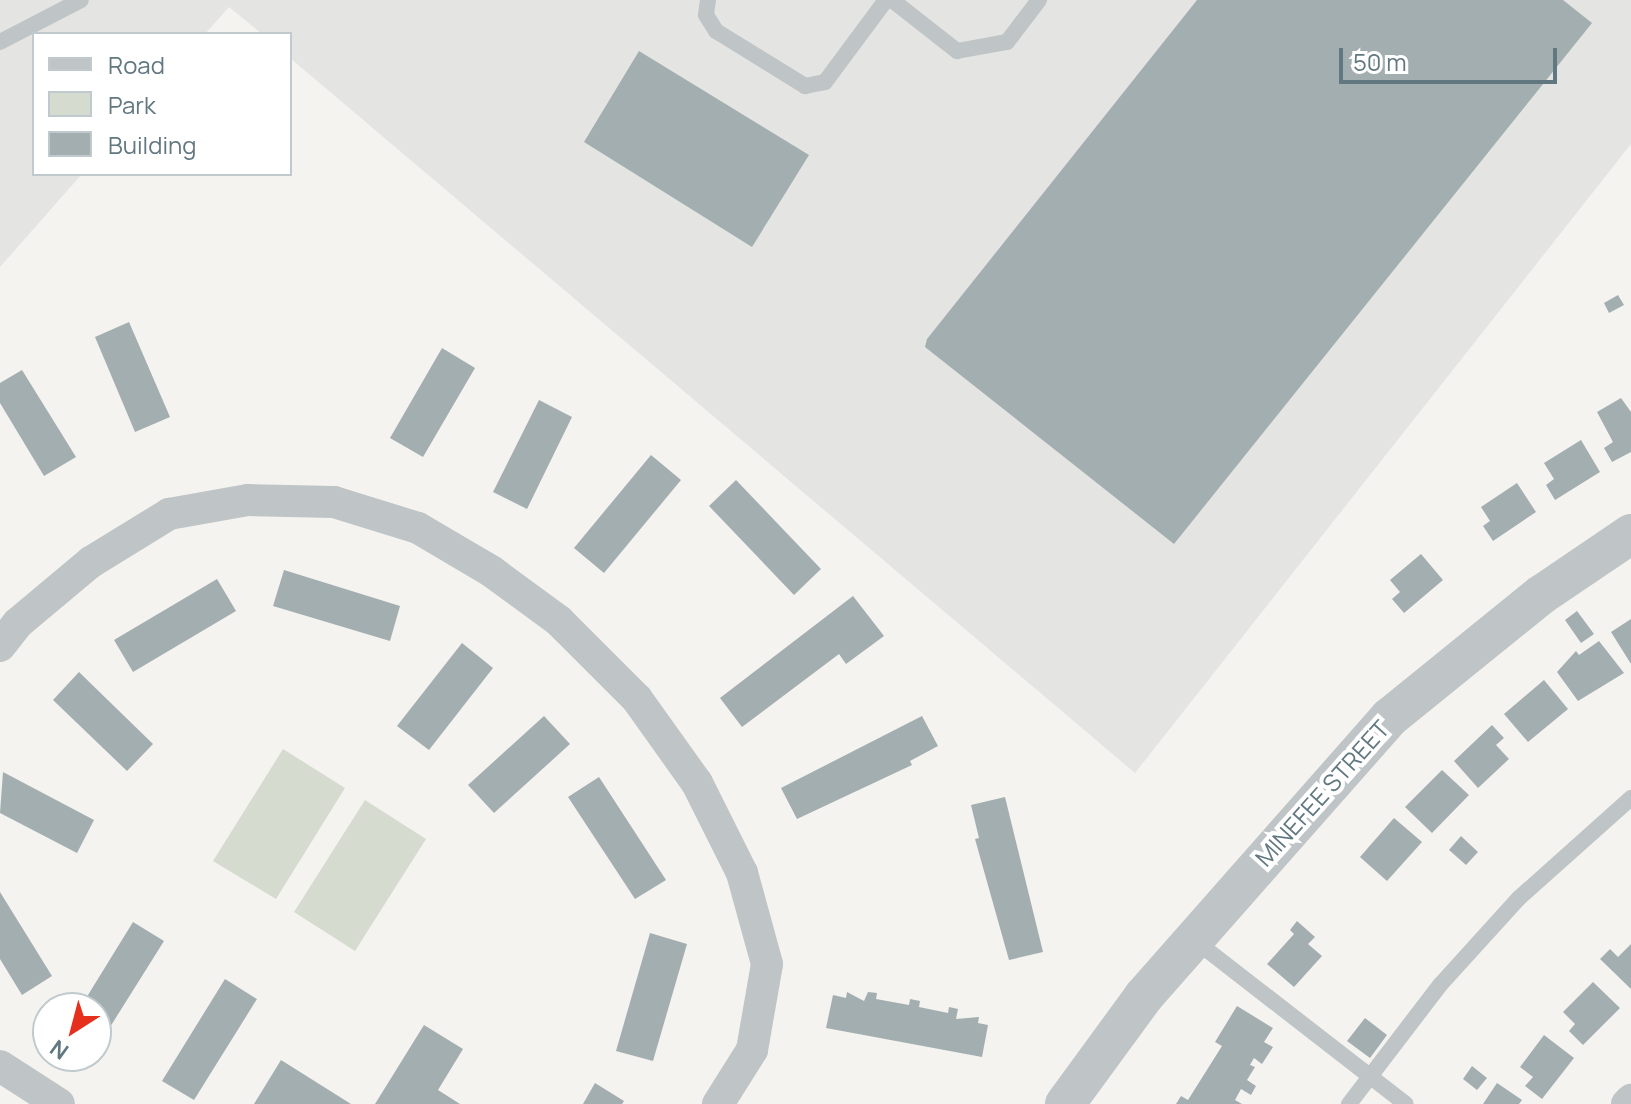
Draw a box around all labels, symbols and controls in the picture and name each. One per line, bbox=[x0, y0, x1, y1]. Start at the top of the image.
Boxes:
legend bbox=[32, 32, 292, 176]
scale bar bbox=[1343, 32, 1561, 82]
text: 50 m bbox=[1353, 45, 1407, 78]
text: Road bbox=[108, 48, 165, 81]
text: Park bbox=[108, 88, 156, 121]
text: Building bbox=[108, 128, 196, 161]
street label: MINEFEE STREET bbox=[1249, 714, 1395, 872]
north arrow bbox=[32, 992, 112, 1072]
text: N bbox=[44, 1033, 74, 1067]

